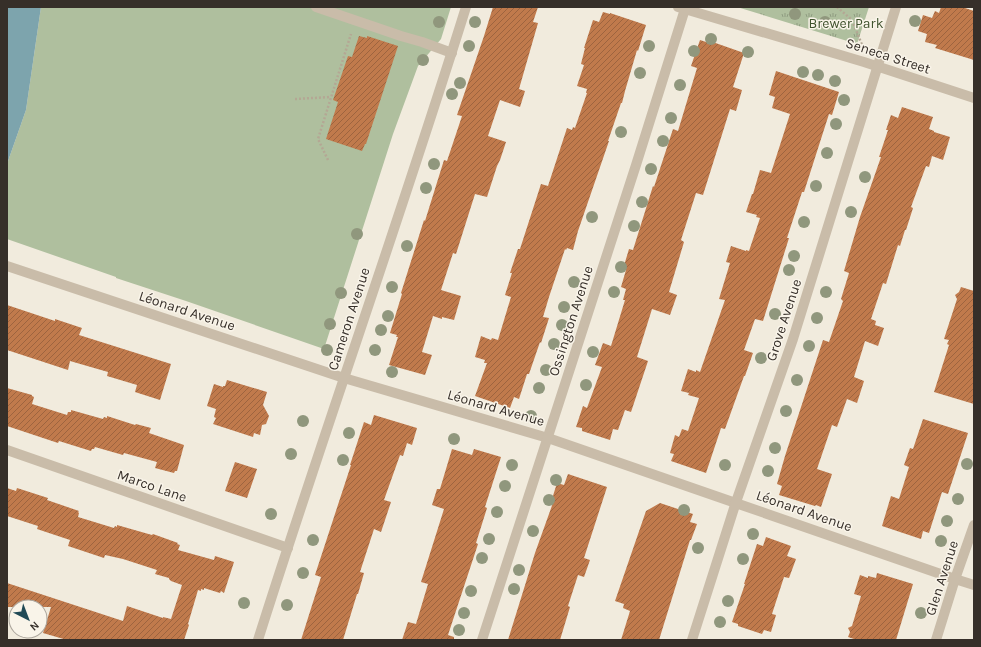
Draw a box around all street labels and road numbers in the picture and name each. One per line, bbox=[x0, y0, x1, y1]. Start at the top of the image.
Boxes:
street label: Seneca Street bbox=[844, 34, 932, 78]
street label: Ossington Avenue bbox=[545, 264, 597, 378]
street label: Cameron Avenue bbox=[324, 265, 374, 373]
street label: Grove Avenue bbox=[763, 277, 805, 363]
street label: Léonard Avenue bbox=[137, 287, 237, 335]
street label: Léonard Avenue bbox=[445, 386, 547, 430]
street label: Marco Lane bbox=[115, 466, 189, 506]
street label: Léonard Avenue bbox=[754, 487, 854, 535]
street label: Glen Avenue bbox=[922, 538, 962, 618]

